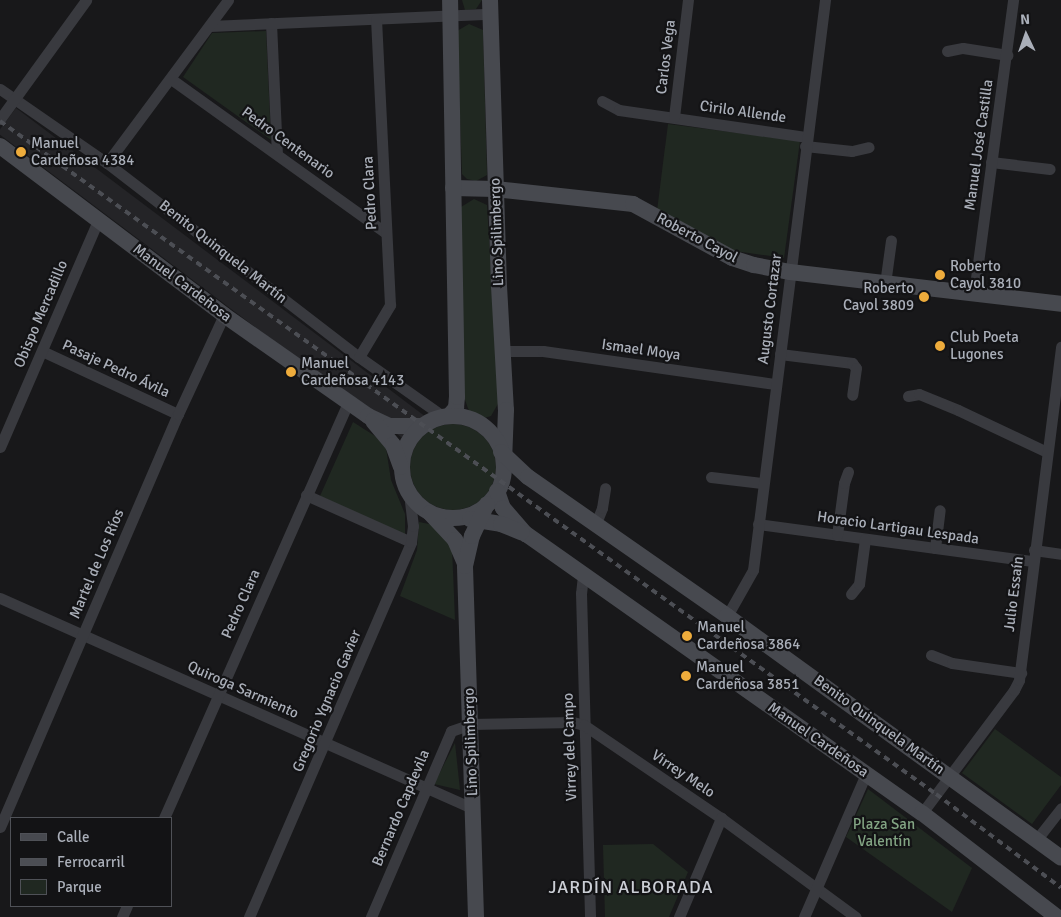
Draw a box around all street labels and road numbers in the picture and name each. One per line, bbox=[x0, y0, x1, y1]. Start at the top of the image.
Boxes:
street label: Carlos Vega bbox=[653, 19, 679, 95]
street label: Manuel José Castilla bbox=[961, 78, 997, 212]
street label: Cirilo Allende bbox=[699, 97, 787, 127]
street label: Pedro Centenario bbox=[238, 103, 338, 183]
street label: Pedro Clara bbox=[359, 156, 381, 230]
street label: Lino Spilimbergo bbox=[486, 178, 508, 286]
street label: Benito Quinquela Martín bbox=[156, 197, 290, 307]
street label: Roberto Cayol bbox=[653, 209, 741, 267]
street label: Manuel Cardeñosa bbox=[129, 240, 235, 326]
street label: Augusto Cortazar bbox=[754, 253, 786, 365]
street label: Obispo Mercadillo bbox=[10, 257, 72, 371]
street label: Pasaje Pedro Ávila bbox=[59, 336, 173, 402]
street label: Ismael Moya bbox=[600, 336, 682, 364]
street label: Martel de Los Ríos bbox=[66, 507, 128, 621]
street label: Horacio Lartigau Lespada bbox=[816, 508, 980, 548]
street label: Julio Essaín bbox=[1000, 555, 1028, 633]
street label: Pedro Clara bbox=[218, 567, 264, 641]
street label: Gregorio Ygnacio Gavier bbox=[289, 627, 365, 775]
street label: Quiroga Sarmiento bbox=[185, 657, 301, 723]
street label: Benito Quinquela Martín bbox=[810, 672, 948, 778]
street label: Lino Spilimbergo bbox=[460, 688, 482, 796]
street label: Virrey del Campo bbox=[559, 692, 581, 802]
street label: Manuel Cardeñosa bbox=[764, 699, 872, 781]
street label: Virrey Melo bbox=[648, 746, 718, 802]
street label: Bernardo Capdevila bbox=[368, 747, 434, 869]

